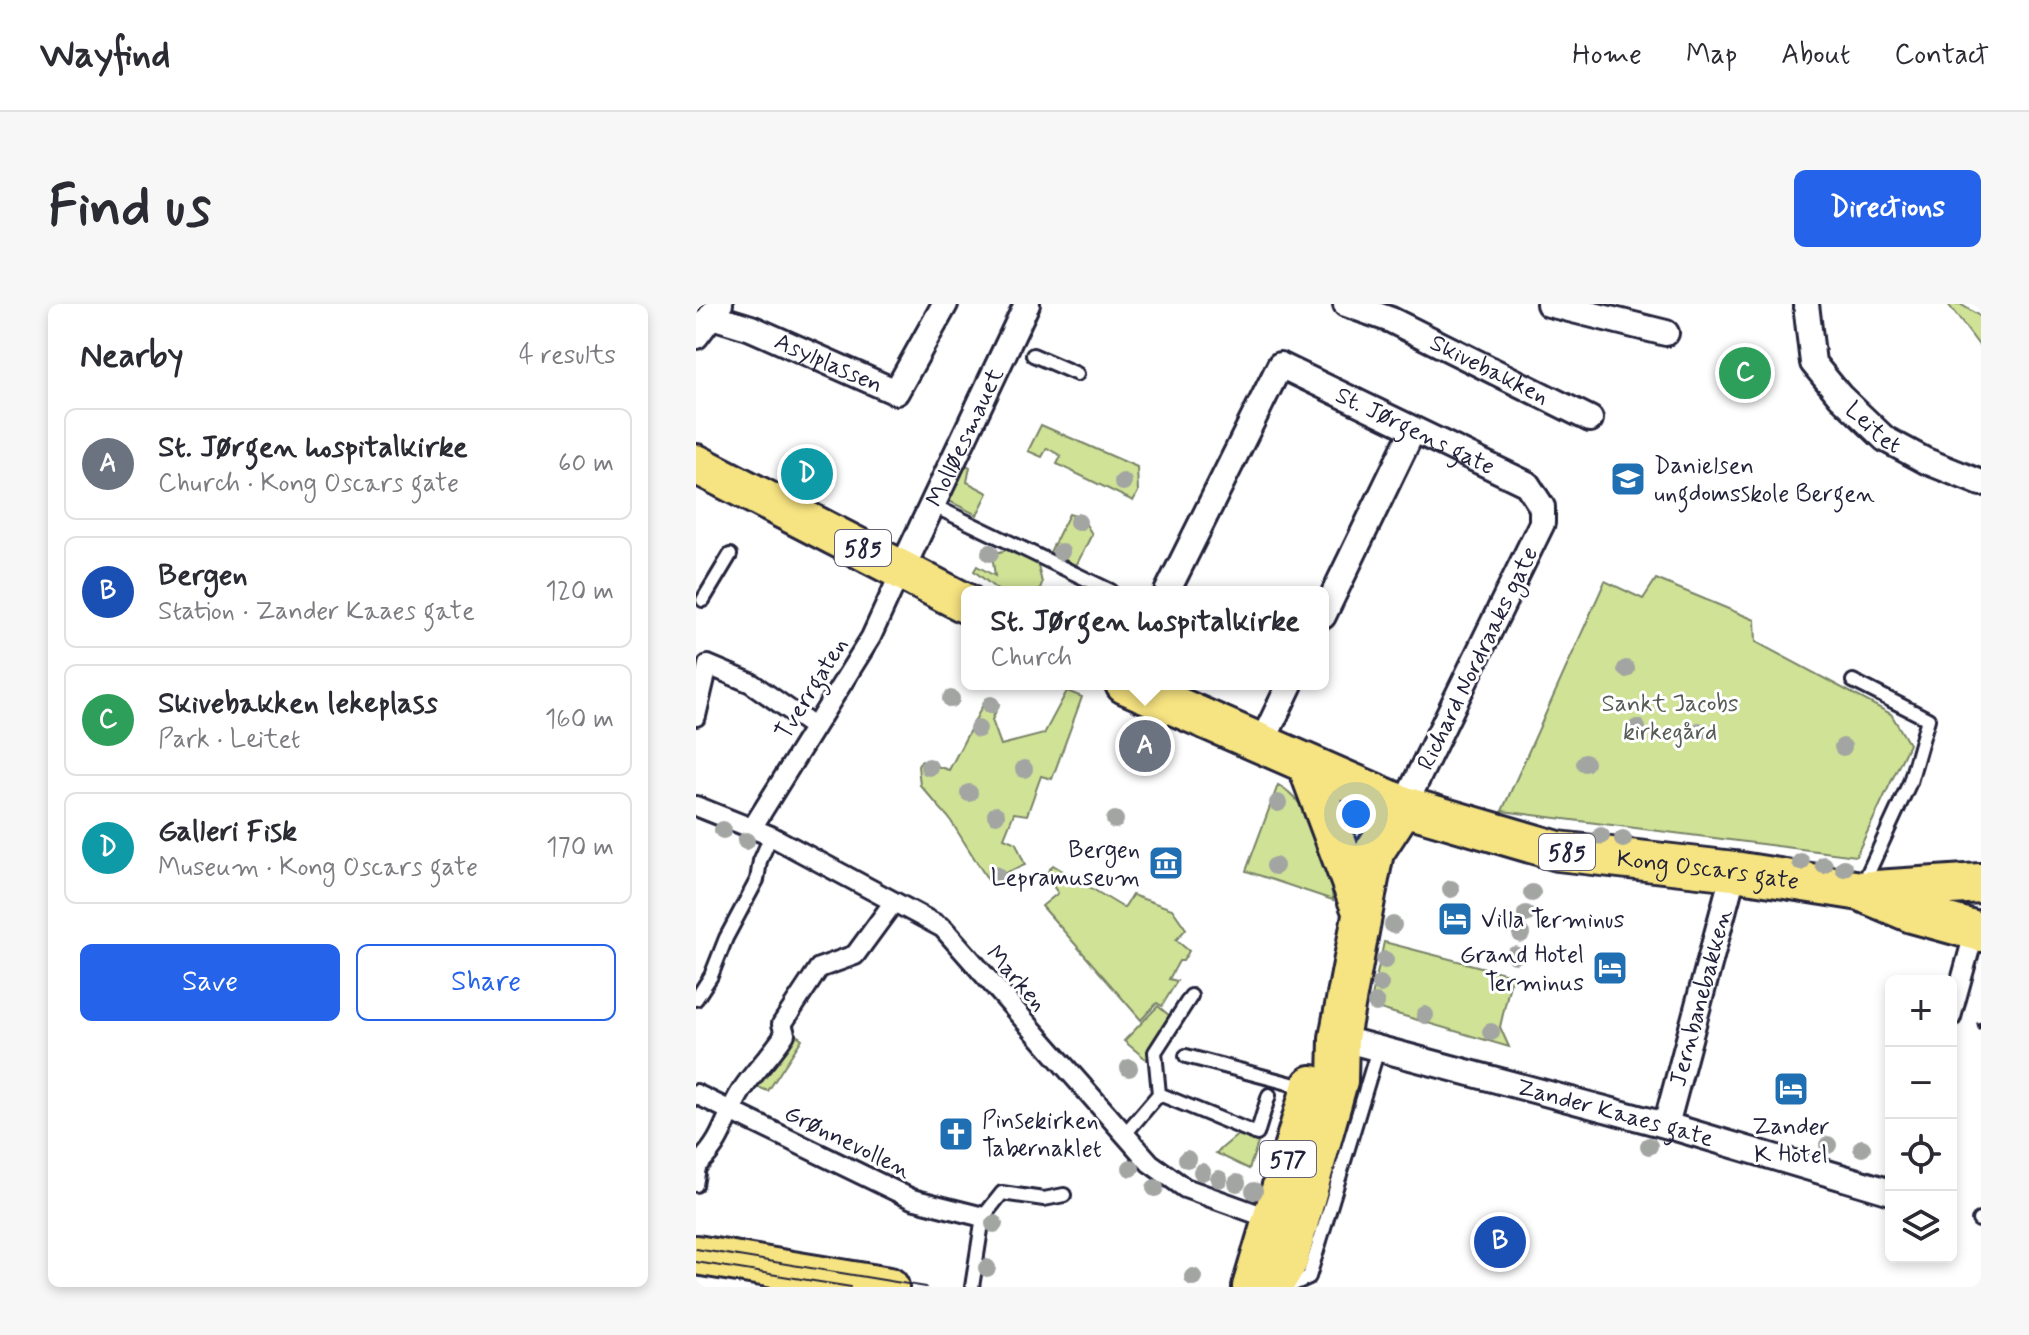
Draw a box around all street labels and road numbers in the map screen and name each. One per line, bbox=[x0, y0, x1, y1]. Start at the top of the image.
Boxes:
street label: Asylplassen bbox=[769, 326, 887, 401]
street label: Skivebakken bbox=[1424, 328, 1554, 413]
street label: Molløesmauet bbox=[920, 363, 1012, 512]
street label: St. Jørgens gate bbox=[1330, 380, 1500, 483]
street label: Leitet bbox=[1838, 395, 1906, 462]
road number: 585 bbox=[835, 530, 891, 566]
street label: Richard Nordraaks gate bbox=[1411, 542, 1548, 776]
street label: Tverrgaten bbox=[769, 632, 858, 747]
road number: 585 bbox=[1539, 834, 1595, 870]
street label: Kong Oscars gate bbox=[1615, 844, 1801, 898]
street label: Jernbanebakken bbox=[1663, 905, 1740, 1090]
street label: Marken bbox=[979, 939, 1053, 1019]
street label: Zander Kaaes gate bbox=[1513, 1072, 1717, 1155]
street label: Grønnevollen bbox=[779, 1098, 916, 1186]
road number: 577 bbox=[1260, 1141, 1316, 1177]

